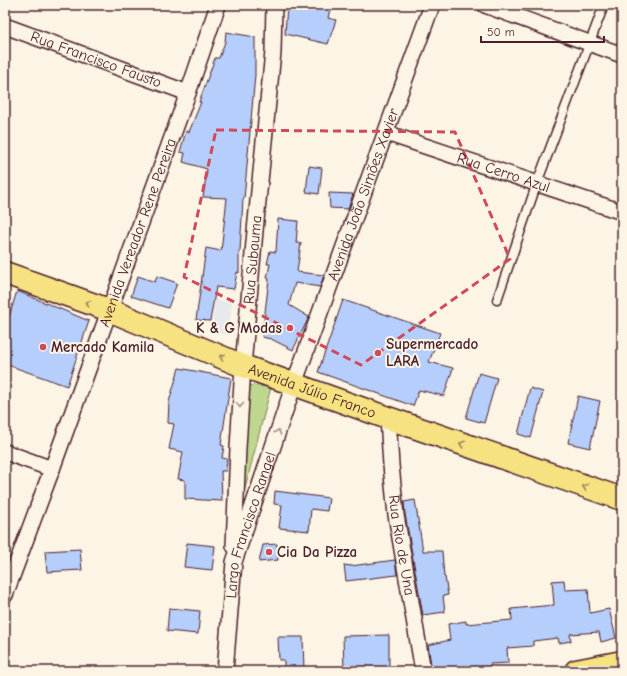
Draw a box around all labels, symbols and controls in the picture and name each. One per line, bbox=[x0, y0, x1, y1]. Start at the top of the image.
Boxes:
scale bar bbox=[481, 18, 604, 44]
text: 50 m bbox=[487, 25, 515, 39]
street label: Rua Francisco Fausto bbox=[28, 27, 164, 92]
street label: Avenida João Simões Xavier bbox=[323, 106, 403, 283]
street label: Avenida Vereador Rene Pereira bbox=[95, 136, 180, 329]
street label: Rua Cerro Azul bbox=[455, 148, 552, 196]
street label: Rua Subauma bbox=[240, 214, 266, 305]
one-way arrow bbox=[85, 299, 92, 308]
place label: K & G Modas bbox=[196, 319, 282, 337]
marker: K & G Modas bbox=[285, 323, 295, 333]
place label: Supermercado LARA bbox=[386, 335, 479, 370]
place label: Mercado Kamila bbox=[51, 338, 154, 356]
marker: Mercado Kamila bbox=[38, 342, 48, 352]
marker: Supermercado LARA bbox=[373, 348, 383, 358]
one-way arrow bbox=[218, 353, 225, 361]
street label: Avenida Júlio Franco bbox=[246, 360, 378, 422]
one-way arrow bbox=[236, 402, 245, 408]
one-way arrow bbox=[273, 429, 281, 436]
one-way arrow bbox=[459, 440, 466, 449]
street label: Largo Francisco Rangel bbox=[222, 449, 280, 599]
one-way arrow bbox=[582, 483, 589, 491]
street label: Rua Rio de Una bbox=[385, 494, 419, 597]
place label: Cia Da Pizza bbox=[277, 543, 357, 561]
marker: Cia Da Pizza bbox=[264, 547, 274, 557]

